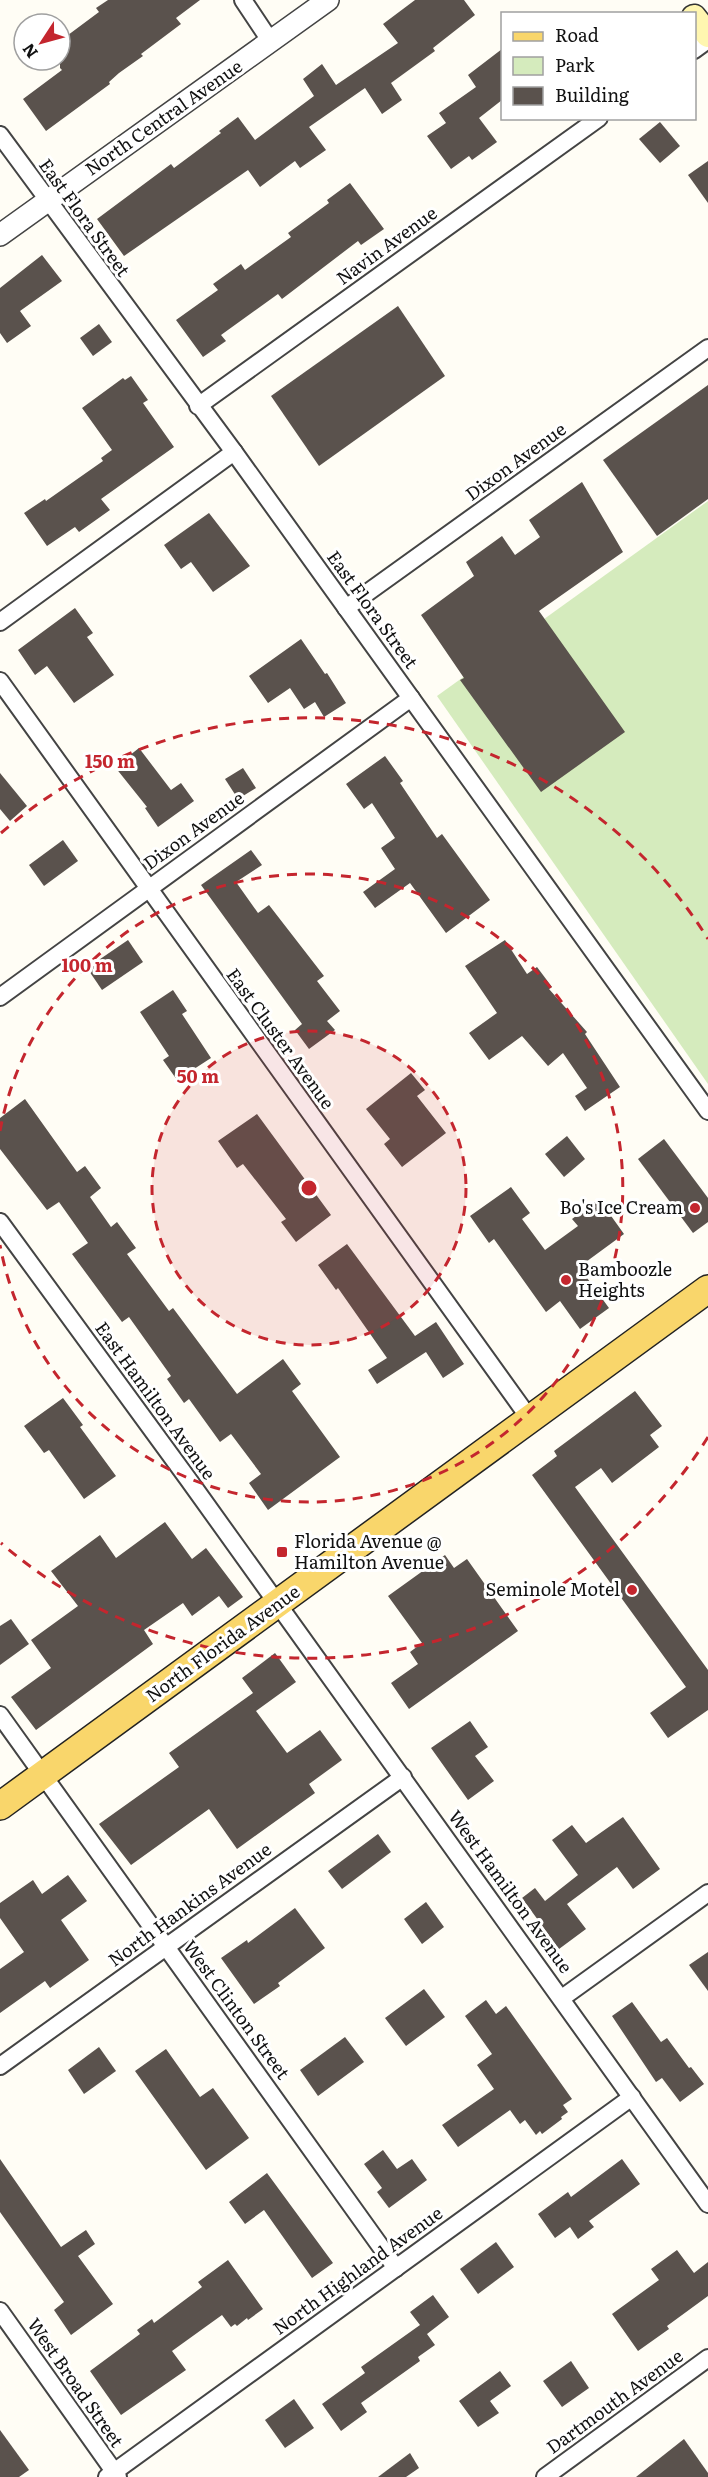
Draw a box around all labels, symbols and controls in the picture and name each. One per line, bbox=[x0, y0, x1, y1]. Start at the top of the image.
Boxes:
north arrow bbox=[12, 12, 72, 72]
legend bbox=[501, 12, 696, 120]
text: Road bbox=[555, 21, 599, 48]
text: N bbox=[15, 39, 43, 64]
text: Park bbox=[555, 51, 596, 78]
street label: North Central Avenue bbox=[79, 52, 247, 181]
text: Building bbox=[555, 81, 630, 108]
street label: East Flora Street bbox=[33, 153, 138, 282]
street label: Navin Avenue bbox=[330, 199, 442, 291]
street label: Dixon Avenue bbox=[459, 415, 571, 507]
street label: East Flora Street bbox=[321, 545, 426, 674]
text: 150 m bbox=[85, 747, 135, 774]
street label: Dixon Avenue bbox=[137, 784, 249, 876]
text: 100 m bbox=[61, 951, 113, 978]
street label: East Cluster Avenue bbox=[221, 962, 342, 1114]
text: 50 m bbox=[177, 1062, 219, 1089]
centre of rings bbox=[299, 1178, 319, 1198]
place label: Bo's Ice Cream bbox=[559, 1193, 683, 1220]
marker: Bo's Ice Cream bbox=[688, 1201, 702, 1215]
place label: Bamboozle Heights bbox=[578, 1255, 672, 1303]
marker: Bamboozle Heights bbox=[559, 1273, 573, 1287]
street label: East Hamilton Avenue bbox=[89, 1315, 223, 1485]
place label: Florida Avenue @ Hamilton Avenue bbox=[294, 1527, 444, 1575]
marker: Florida Avenue @ Hamilton Avenue bbox=[275, 1545, 289, 1559]
place label: Seminole Motel bbox=[485, 1575, 620, 1602]
street label: North Florida Avenue bbox=[139, 1578, 305, 1708]
marker: Seminole Motel bbox=[625, 1583, 639, 1597]
street label: West Hamilton Avenue bbox=[443, 1804, 580, 1978]
street label: North Hankins Avenue bbox=[102, 1835, 276, 1972]
street label: West Clinton Street bbox=[177, 1934, 297, 2085]
street label: North Highland Avenue bbox=[267, 2199, 448, 2341]
street label: West Broad Street bbox=[21, 2312, 131, 2453]
street label: Dartmouth Avenue bbox=[540, 2342, 688, 2460]

